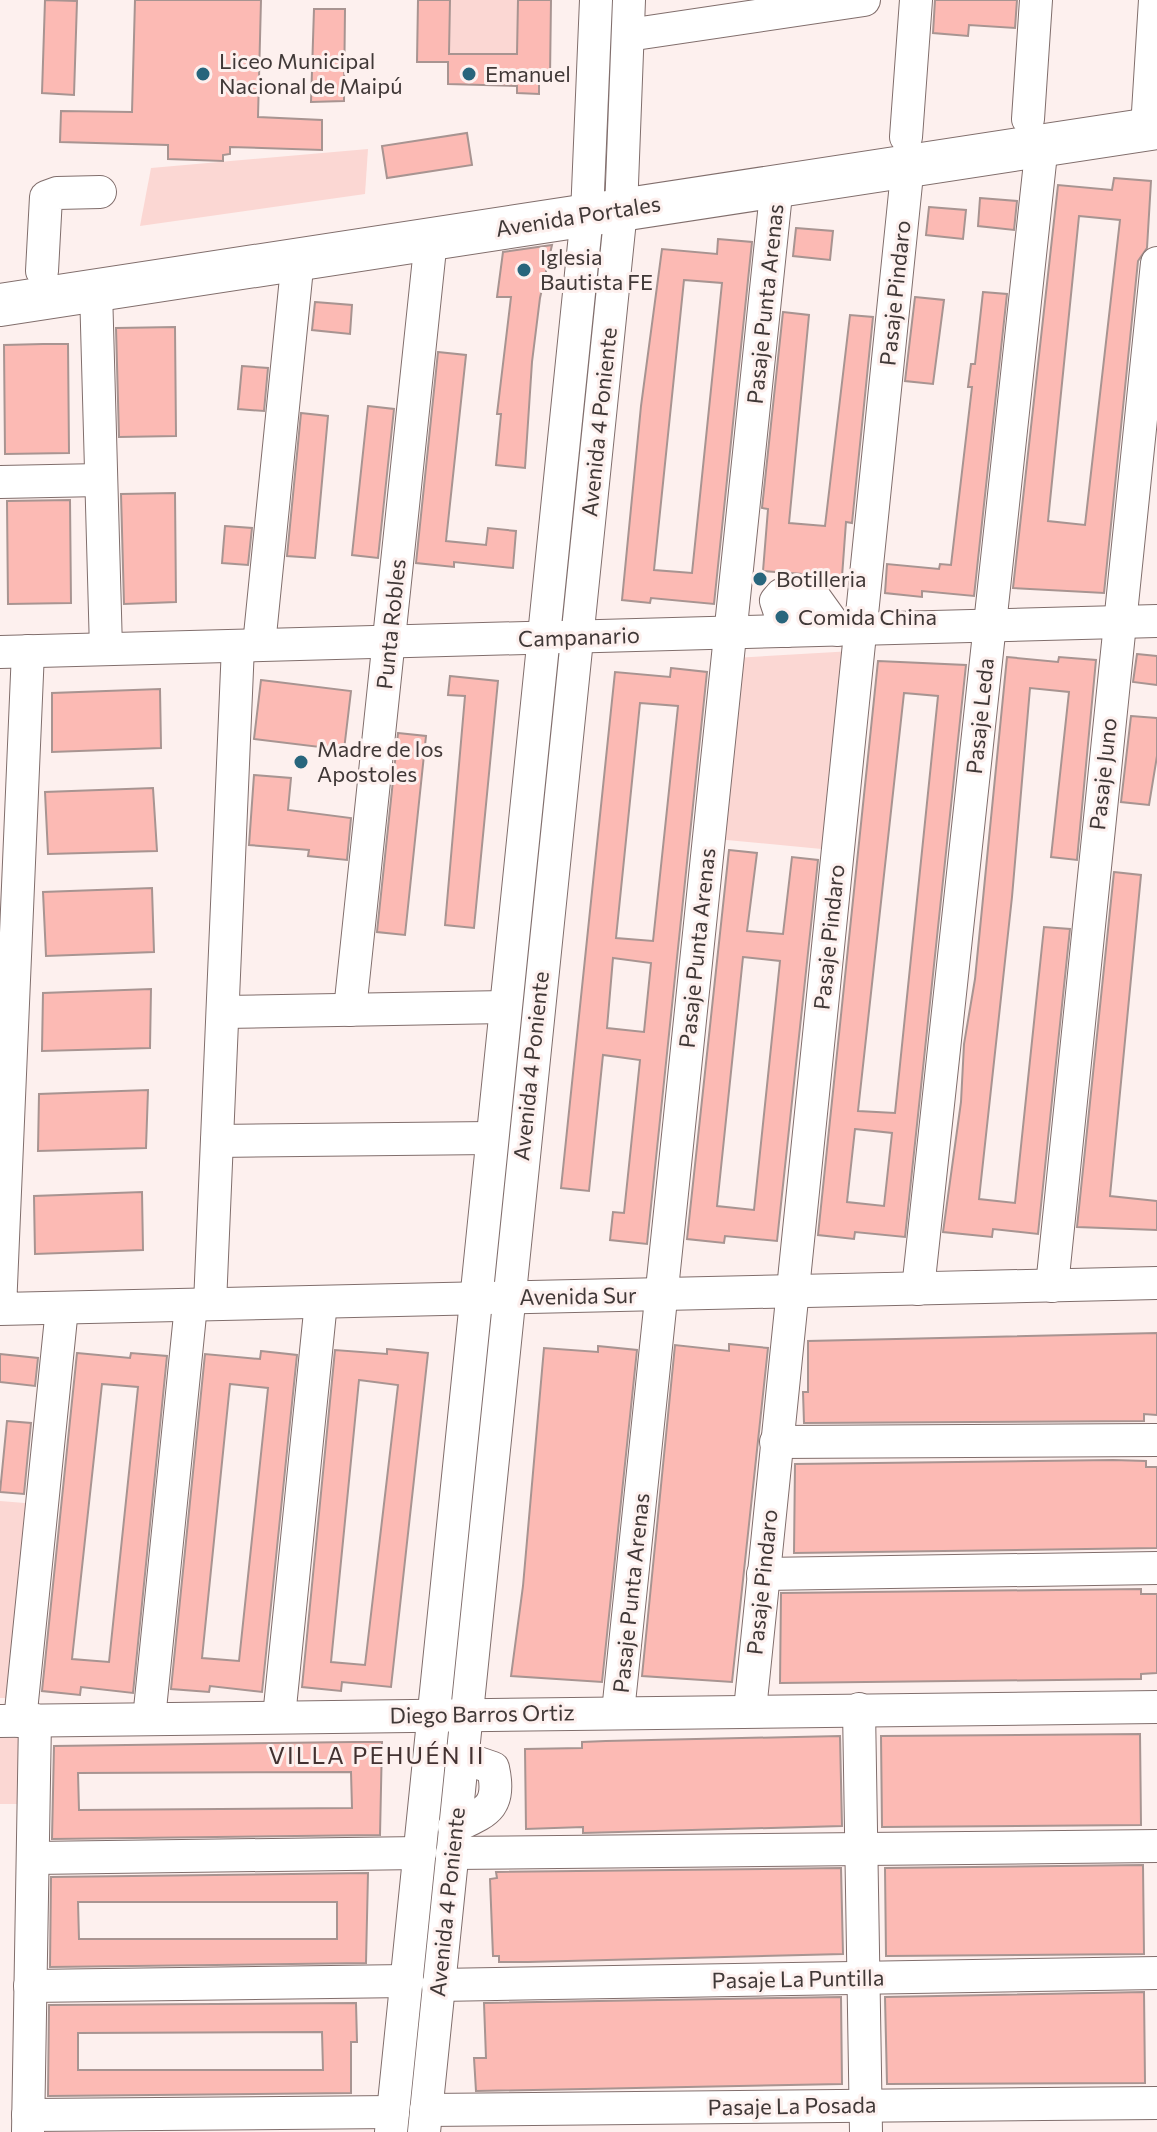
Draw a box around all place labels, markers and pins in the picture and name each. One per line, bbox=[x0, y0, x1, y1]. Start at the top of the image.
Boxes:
place label: Liceo Municipal Nacional de Maipú bbox=[219, 47, 403, 99]
place label: Emanuel bbox=[485, 60, 571, 87]
marker: Liceo Municipal Nacional de Maipú bbox=[194, 65, 212, 83]
marker: Emanuel bbox=[460, 65, 478, 83]
place label: Iglesia Bautista FE bbox=[540, 243, 653, 295]
marker: Iglesia Bautista FE bbox=[515, 261, 533, 279]
place label: Botilleria bbox=[776, 565, 867, 592]
marker: Botilleria bbox=[751, 570, 769, 588]
place label: Comida China bbox=[798, 603, 937, 630]
marker: Comida China bbox=[773, 608, 791, 626]
place label: Madre de los Apostoles bbox=[317, 735, 443, 787]
marker: Madre de los Apostoles bbox=[292, 753, 310, 771]

